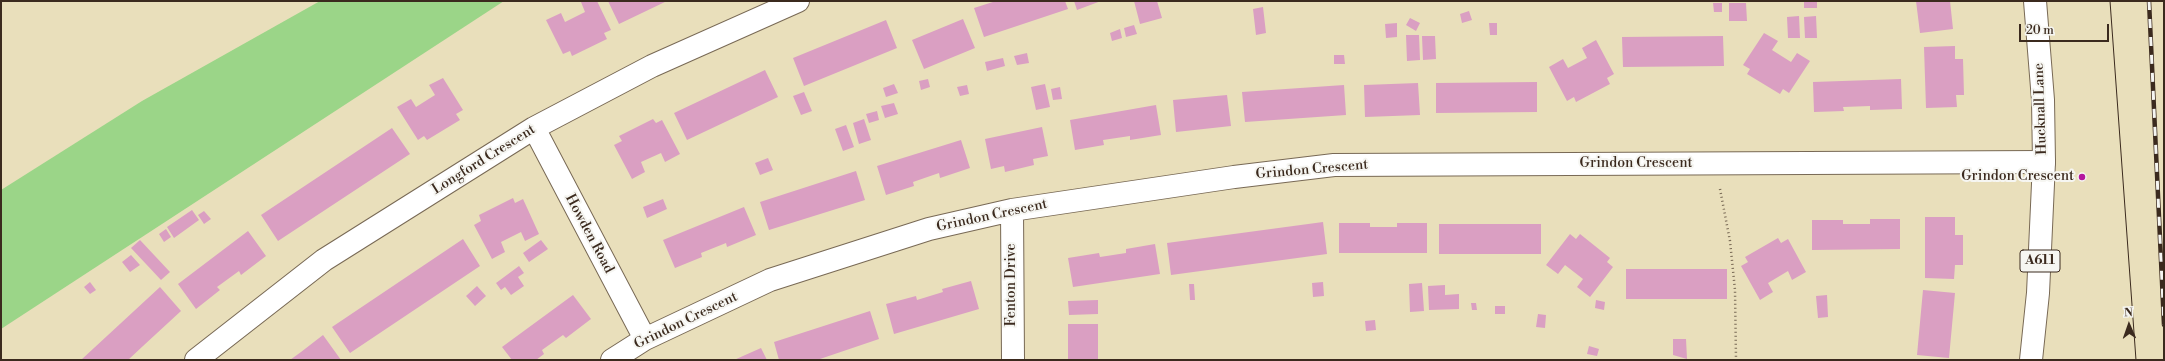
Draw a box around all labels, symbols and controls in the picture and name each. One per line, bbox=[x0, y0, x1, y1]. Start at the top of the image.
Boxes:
scale bar bbox=[2021, 16, 2111, 42]
text: 20 m bbox=[2026, 23, 2054, 38]
street label: Hucknall Lane bbox=[2031, 63, 2051, 155]
street label: Longford Crescent bbox=[429, 122, 539, 198]
street label: Grindon Crescent bbox=[1580, 156, 1692, 172]
street label: Grindon Crescent bbox=[1255, 157, 1369, 183]
place label: Grindon Crescent bbox=[1961, 169, 2074, 185]
marker: Grindon Crescent bbox=[2077, 172, 2087, 182]
street label: Howden Road bbox=[561, 192, 617, 276]
street label: Grindon Crescent bbox=[935, 196, 1049, 236]
street label: Fenton Drive bbox=[1004, 243, 1020, 327]
road number: A611 bbox=[2020, 250, 2060, 272]
street label: Grindon Crescent bbox=[632, 289, 740, 353]
north arrow bbox=[2109, 305, 2149, 345]
text: N bbox=[2124, 306, 2133, 320]

